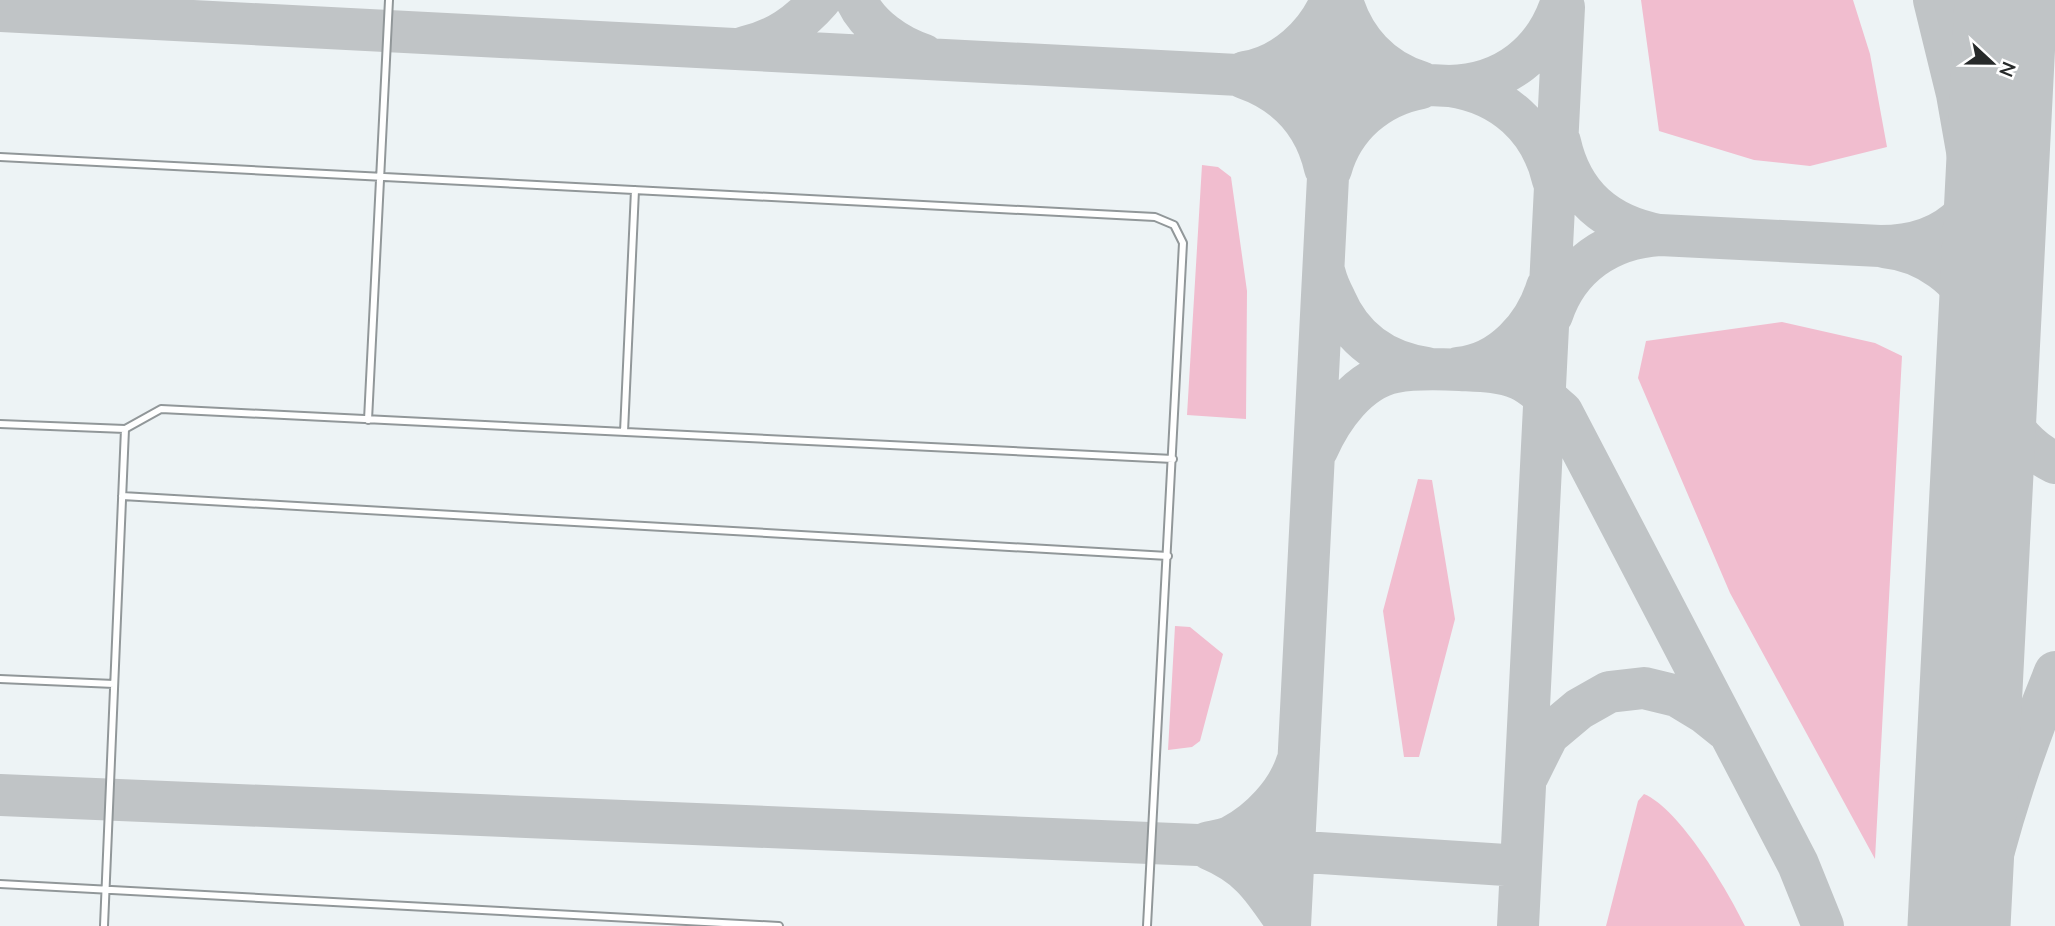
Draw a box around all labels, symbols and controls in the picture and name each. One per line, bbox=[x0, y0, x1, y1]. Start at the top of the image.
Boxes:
north arrow bbox=[1957, 28, 2027, 98]
text: N bbox=[1992, 58, 2022, 80]

